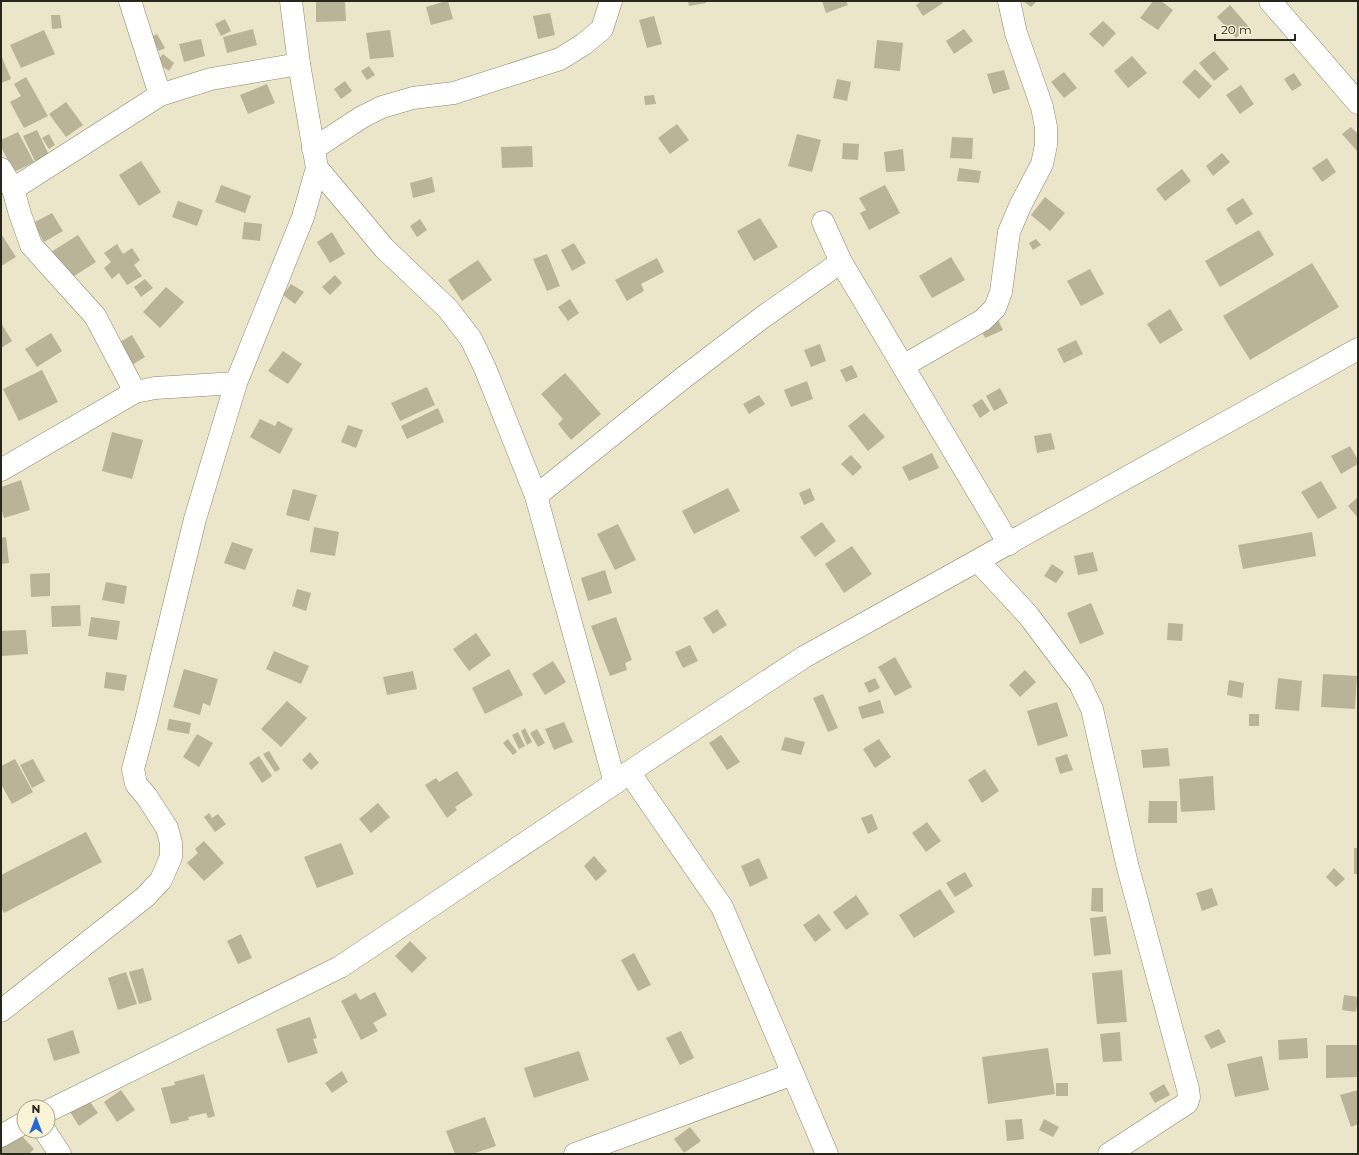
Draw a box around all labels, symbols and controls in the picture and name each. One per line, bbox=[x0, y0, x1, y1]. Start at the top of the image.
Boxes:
scale bar bbox=[1215, 16, 1295, 42]
text: 20 m bbox=[1221, 22, 1252, 37]
north arrow bbox=[16, 1099, 56, 1139]
text: N bbox=[32, 1102, 40, 1116]

